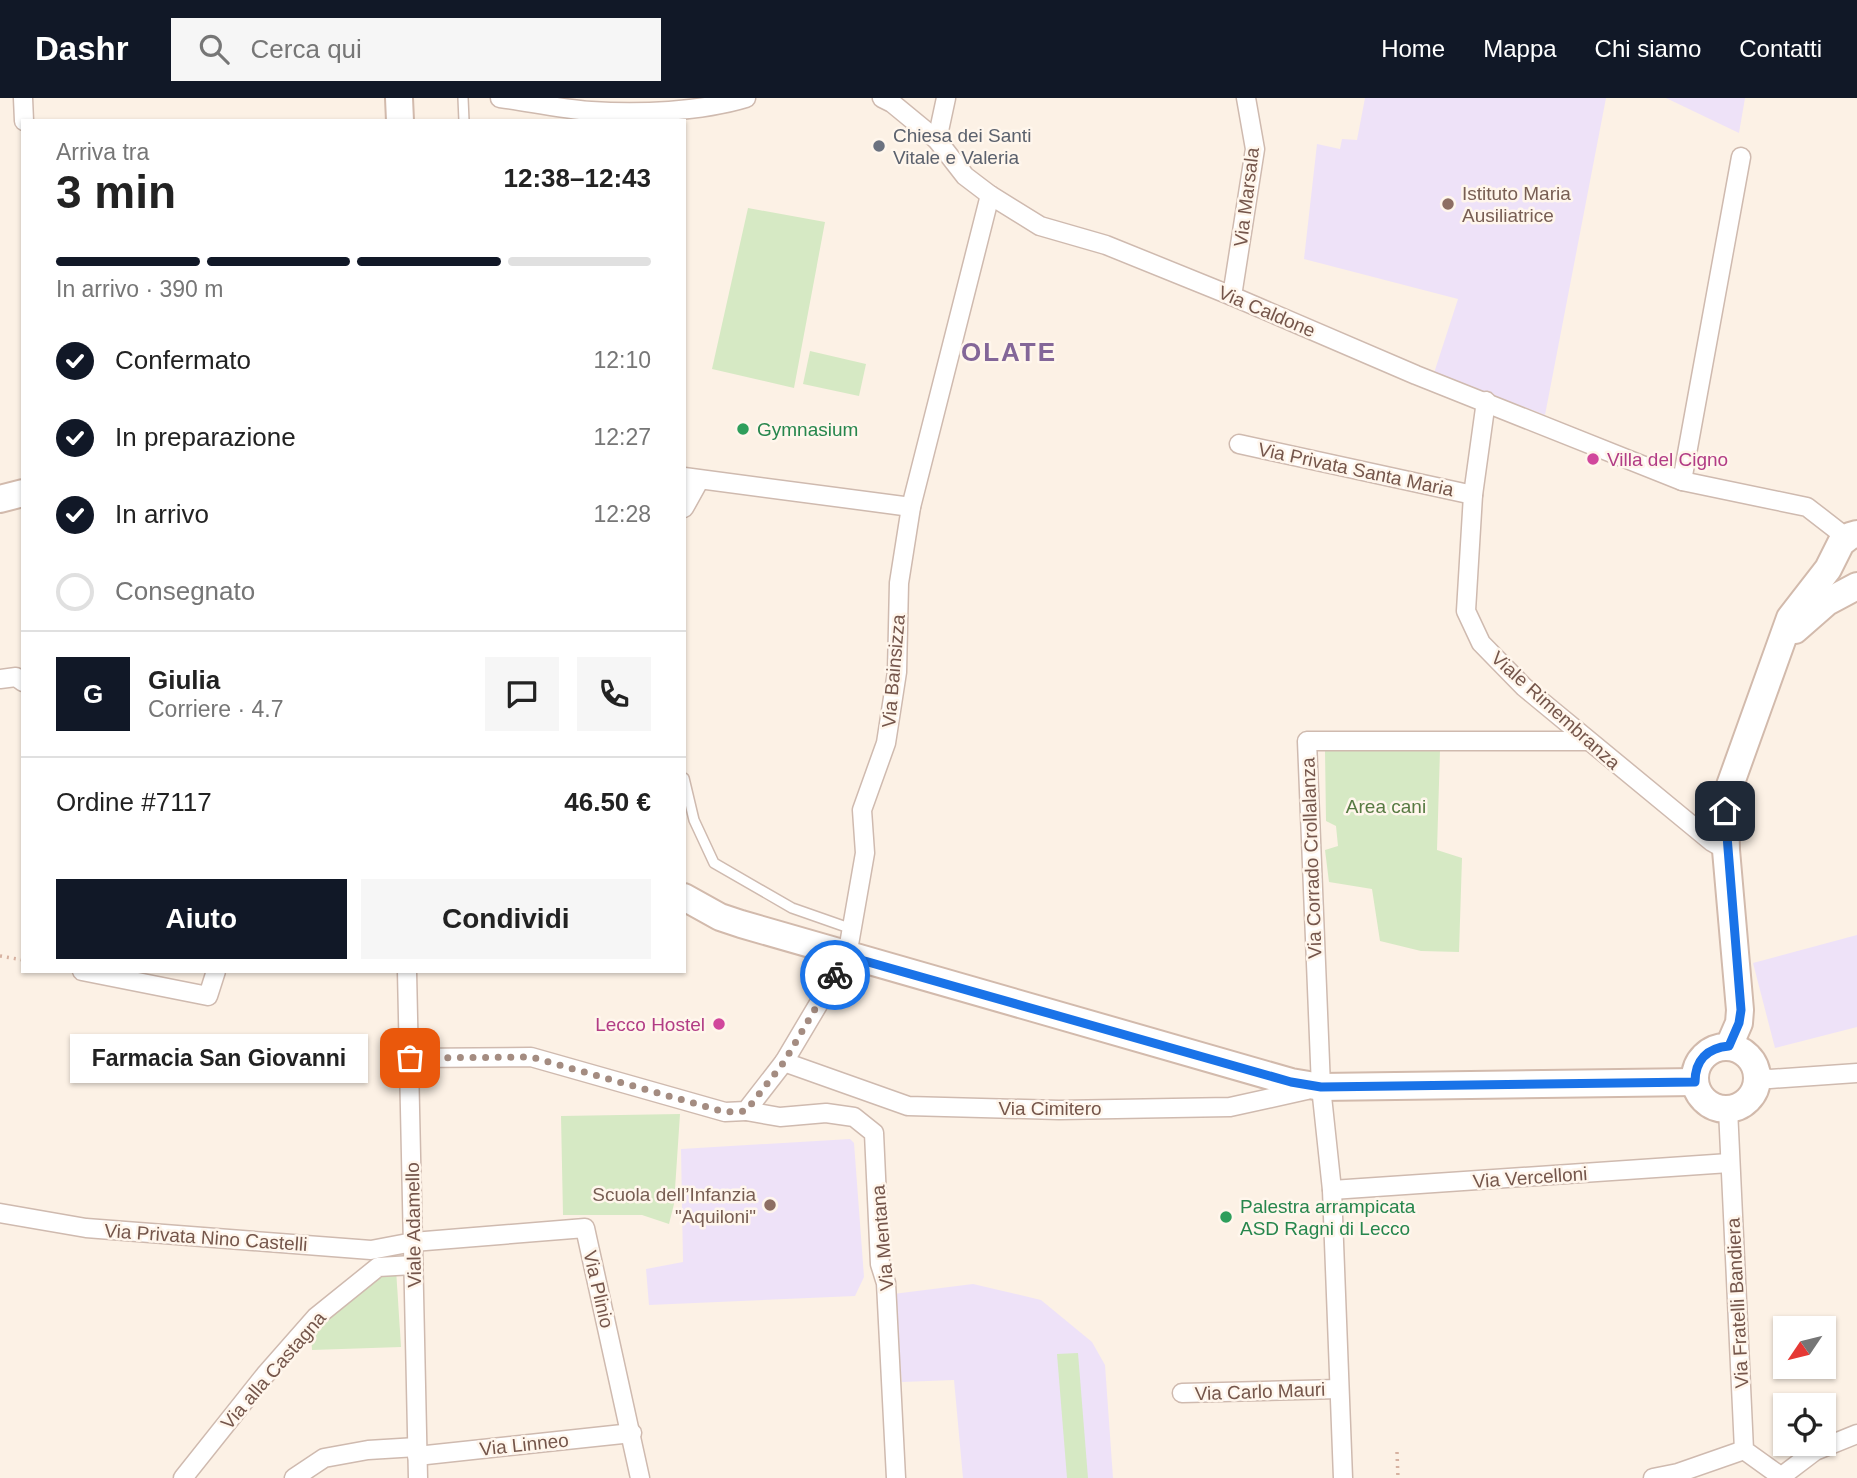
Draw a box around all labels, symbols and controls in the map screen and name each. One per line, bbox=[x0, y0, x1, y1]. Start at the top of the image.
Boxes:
search box bbox=[171, 18, 661, 81]
text: Dashr bbox=[35, 30, 129, 67]
icon: search bbox=[195, 30, 233, 68]
text: Cerca qui bbox=[251, 34, 362, 64]
text: Home bbox=[1381, 35, 1445, 62]
text: Mappa bbox=[1483, 35, 1557, 62]
text: Chi siamo bbox=[1595, 35, 1701, 62]
text: Contatti bbox=[1739, 35, 1822, 62]
place label: Chiesa dei Santi Vitale e Valeria bbox=[893, 125, 1031, 168]
marker: Chiesa dei Santi Vitale e Valeria bbox=[871, 138, 887, 154]
text: Arriva tra bbox=[56, 139, 149, 165]
street label: Via Marsala bbox=[1230, 146, 1263, 248]
text: 12:38–12:43 bbox=[504, 163, 651, 193]
text: 3 min bbox=[56, 166, 176, 218]
place label: Istituto Maria Ausiliatrice bbox=[1462, 183, 1571, 226]
marker: Istituto Maria Ausiliatrice bbox=[1440, 196, 1456, 212]
text: In arrivo · 390 m bbox=[56, 276, 223, 302]
street label: Via Caldone bbox=[1215, 282, 1318, 341]
district label: OLATE bbox=[961, 337, 1057, 367]
icon: check bbox=[56, 342, 94, 380]
text: Confermato bbox=[115, 345, 251, 375]
text: 12:10 bbox=[593, 347, 651, 373]
icon: check bbox=[56, 419, 94, 457]
place label: Gymnasium bbox=[757, 419, 858, 440]
marker: Gymnasium bbox=[735, 421, 751, 437]
text: In preparazione bbox=[115, 422, 296, 452]
text: 12:27 bbox=[593, 424, 651, 450]
street label: Via Privata Santa Maria bbox=[1256, 439, 1456, 501]
place label: Villa del Cigno bbox=[1607, 449, 1728, 470]
marker: Villa del Cigno bbox=[1585, 451, 1601, 467]
icon: check bbox=[56, 496, 94, 534]
text: In arrivo bbox=[115, 499, 209, 529]
text: 12:28 bbox=[593, 501, 651, 527]
text: Consegnato bbox=[115, 576, 255, 606]
street label: Via Bainsizza bbox=[878, 613, 909, 729]
street label: Viale Rimembranza bbox=[1487, 647, 1624, 774]
button: chat bbox=[485, 657, 559, 731]
button: phone bbox=[577, 657, 651, 731]
text: Giulia bbox=[148, 665, 220, 695]
text: G bbox=[83, 679, 103, 709]
text: Corriere · 4.7 bbox=[148, 696, 283, 722]
street label: Via Corrado Crollalanza bbox=[1297, 757, 1326, 959]
pin bbox=[1695, 781, 1755, 841]
text: Ordine #7117 bbox=[56, 787, 212, 817]
text: 46.50 € bbox=[564, 787, 651, 817]
icon: home bbox=[1706, 792, 1744, 830]
park label: Area cani bbox=[1346, 796, 1426, 817]
button: Aiuto bbox=[56, 879, 347, 959]
button: Condividi bbox=[361, 879, 651, 959]
courier bbox=[800, 940, 870, 1010]
icon: bike bbox=[816, 956, 854, 994]
place label: Lecco Hostel bbox=[595, 1014, 705, 1035]
marker: Lecco Hostel bbox=[711, 1016, 727, 1032]
pin bbox=[380, 1028, 440, 1088]
callout: Farmacia San Giovanni bbox=[70, 1034, 368, 1082]
icon: bag bbox=[391, 1039, 429, 1077]
text: Farmacia San Giovanni bbox=[92, 1045, 346, 1071]
street label: Via Cimitero bbox=[998, 1098, 1102, 1119]
street label: Viale Adamello bbox=[402, 1162, 425, 1288]
street label: Via Vercelloni bbox=[1472, 1163, 1588, 1192]
place label: Scuola dell’Infanzia "Aquiloni" bbox=[592, 1184, 756, 1227]
street label: Via Mentana bbox=[867, 1184, 898, 1292]
place label: Palestra arrampicata ASD Ragni di Lecco bbox=[1240, 1196, 1416, 1239]
marker: Scuola dell’Infanzia "Aquiloni" bbox=[762, 1197, 778, 1213]
marker: Palestra arrampicata ASD Ragni di Lecco bbox=[1218, 1209, 1234, 1225]
street label: Via Fratelli Bandiera bbox=[1723, 1217, 1752, 1389]
street label: Via Privata Nino Castelli bbox=[104, 1220, 308, 1255]
street label: Via Plinio bbox=[579, 1248, 618, 1330]
street label: Via alla Castagna bbox=[217, 1307, 330, 1433]
north arrow bbox=[1773, 1316, 1836, 1379]
map controls bbox=[1773, 1316, 1836, 1456]
street label: Via Carlo Mauri bbox=[1194, 1379, 1326, 1404]
button: locate bbox=[1773, 1393, 1836, 1456]
street label: Via Linneo bbox=[478, 1429, 570, 1460]

